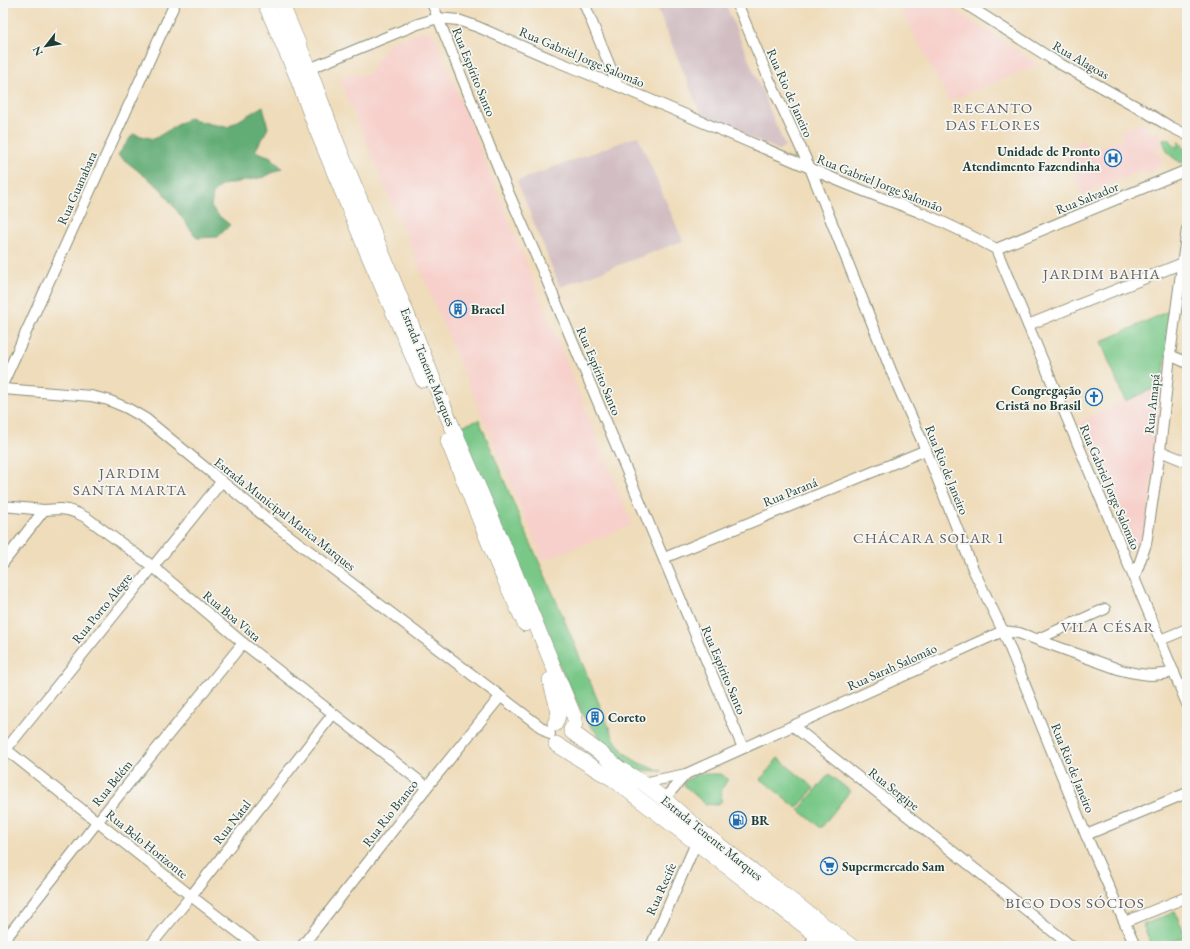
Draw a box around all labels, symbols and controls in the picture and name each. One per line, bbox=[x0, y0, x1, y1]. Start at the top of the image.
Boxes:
street label: Rua Gabriel Jorge Salomão bbox=[517, 23, 647, 91]
street label: Rua Espírito Santo bbox=[448, 25, 500, 119]
north arrow bbox=[26, 26, 66, 66]
street label: Rua Alagoas bbox=[1050, 37, 1112, 83]
text: N bbox=[29, 44, 46, 59]
street label: Rua Rio de Janeiro bbox=[763, 46, 817, 140]
district label: RECANTO DAS FLORES bbox=[945, 98, 1041, 134]
place label: Unidade de Pronto Atendimento Fazendinha bbox=[961, 143, 1100, 175]
street label: Rua Guanabara bbox=[53, 148, 101, 227]
hospital icon: Unidade de Pronto Atendimento Fazendinha bbox=[1103, 148, 1123, 168]
street label: Rua Gabriel Jorge Salomão bbox=[814, 150, 946, 216]
street label: Rua Salvador bbox=[1053, 177, 1122, 218]
district label: JARDIM BAHIA bbox=[1041, 264, 1161, 283]
building icon: Bracel bbox=[448, 299, 468, 319]
place label: Bracel bbox=[471, 301, 505, 318]
street label: Estrada Tenente Marques bbox=[396, 305, 460, 429]
street label: Rua Espírito Santo bbox=[573, 324, 625, 418]
street label: Rua Amapá bbox=[1140, 373, 1164, 435]
place label: Congregação Cristã no Brasil bbox=[996, 382, 1081, 414]
church icon: Congregação Cristã no Brasil bbox=[1084, 387, 1104, 407]
street label: Rua Gabriel Jorge Salomão bbox=[1076, 422, 1144, 552]
street label: Rua Rio de Janeiro bbox=[921, 423, 973, 517]
street label: Estrada Municipal Marica Marques bbox=[211, 453, 359, 575]
district label: JARDIM SANTA MARTA bbox=[73, 463, 187, 499]
street label: Rua Paraná bbox=[760, 473, 820, 511]
district label: CHÁCARA SOLAR 1 bbox=[853, 528, 1005, 547]
street label: Rua Porto Alegre bbox=[68, 569, 136, 647]
street label: Rua Boa Vista bbox=[199, 587, 265, 646]
district label: VILA CÉSAR bbox=[1061, 617, 1155, 636]
street label: Rua Espírito Santo bbox=[698, 623, 750, 717]
street label: Rua Sarah Salomão bbox=[844, 640, 940, 694]
building icon: Coreto bbox=[585, 707, 605, 727]
place label: Coreto bbox=[608, 709, 646, 726]
street label: Rua Rio de Janeiro bbox=[1047, 721, 1099, 815]
street label: Rua Belém bbox=[88, 756, 136, 810]
street label: Rua Sergipe bbox=[865, 764, 923, 814]
street label: Rua Rio Branco bbox=[358, 776, 422, 850]
street label: Estrada Tenente Marques bbox=[658, 792, 766, 884]
street label: Rua Natal bbox=[209, 796, 255, 848]
street label: Rua Belo Horizonte bbox=[103, 806, 191, 882]
fuel station icon: BR bbox=[728, 810, 748, 830]
place label: BR bbox=[751, 812, 769, 829]
supermarket icon: Supermercado Sam bbox=[819, 856, 839, 876]
place label: Supermercado Sam bbox=[842, 858, 945, 875]
street label: Rua Recife bbox=[642, 860, 680, 918]
district label: BICO DOS SÓCIOS bbox=[1005, 893, 1145, 912]

